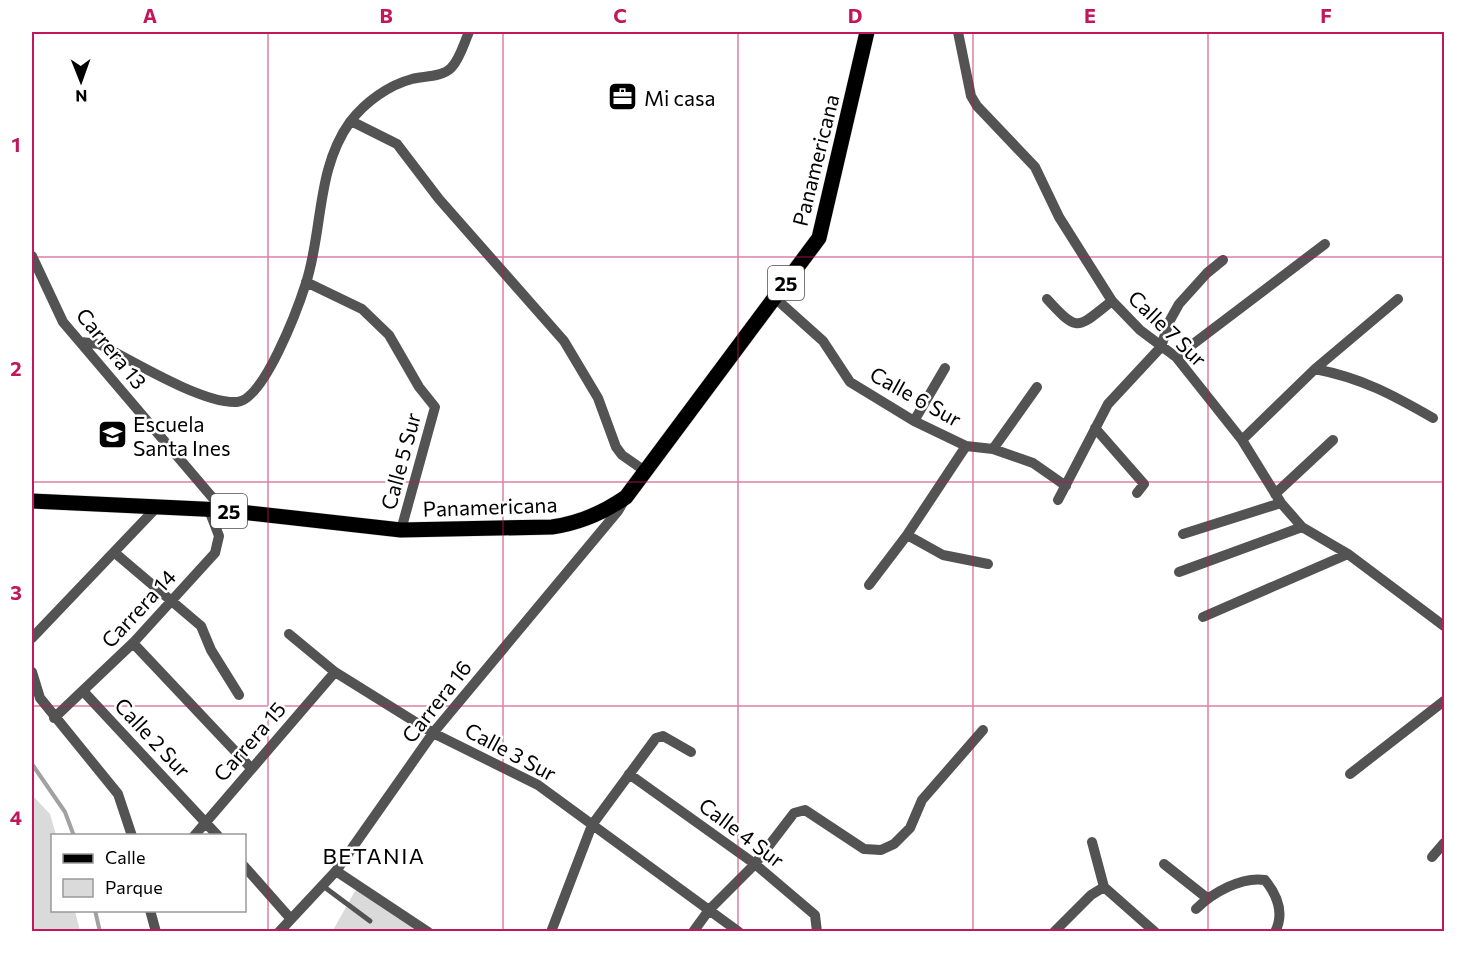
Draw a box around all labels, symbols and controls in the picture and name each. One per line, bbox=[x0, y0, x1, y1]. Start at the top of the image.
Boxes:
text: A bbox=[143, 3, 157, 27]
text: B bbox=[379, 3, 393, 27]
text: C bbox=[613, 3, 627, 27]
text: D bbox=[848, 3, 862, 27]
text: E bbox=[1084, 3, 1096, 27]
text: F bbox=[1320, 3, 1332, 27]
north arrow bbox=[51, 51, 111, 111]
office icon: Mi casa bbox=[607, 81, 639, 113]
place label: Mi casa bbox=[644, 85, 715, 110]
text: N bbox=[75, 87, 87, 106]
street label: Panamericana bbox=[787, 92, 843, 228]
text: 1 bbox=[11, 132, 21, 156]
road number: 25 bbox=[768, 266, 804, 300]
street label: Calle 7 Sur bbox=[1124, 285, 1212, 371]
street label: Carrera 13 bbox=[72, 302, 152, 394]
text: 2 bbox=[10, 356, 22, 380]
street label: Calle 6 Sur bbox=[866, 361, 966, 431]
street label: Calle 5 Sur bbox=[375, 410, 425, 512]
place label: Escuela Santa Ines bbox=[133, 411, 230, 460]
school or university icon: Escuela Santa Ines bbox=[96, 419, 128, 451]
street label: Panamericana bbox=[422, 491, 558, 521]
road number: 25 bbox=[211, 494, 247, 528]
street label: Carrera 14 bbox=[96, 563, 181, 652]
text: 3 bbox=[10, 580, 22, 604]
street label: Carrera 16 bbox=[396, 655, 476, 747]
street label: Calle 2 Sur bbox=[110, 692, 196, 782]
street label: Carrera 15 bbox=[208, 696, 290, 786]
street label: Calle 3 Sur bbox=[461, 717, 561, 785]
street label: Calle 4 Sur bbox=[694, 792, 790, 872]
text: 4 bbox=[10, 805, 22, 829]
legend bbox=[51, 834, 246, 912]
district label: BETANIA bbox=[322, 842, 426, 869]
text: Calle bbox=[105, 846, 145, 868]
text: Parque bbox=[105, 876, 163, 898]

